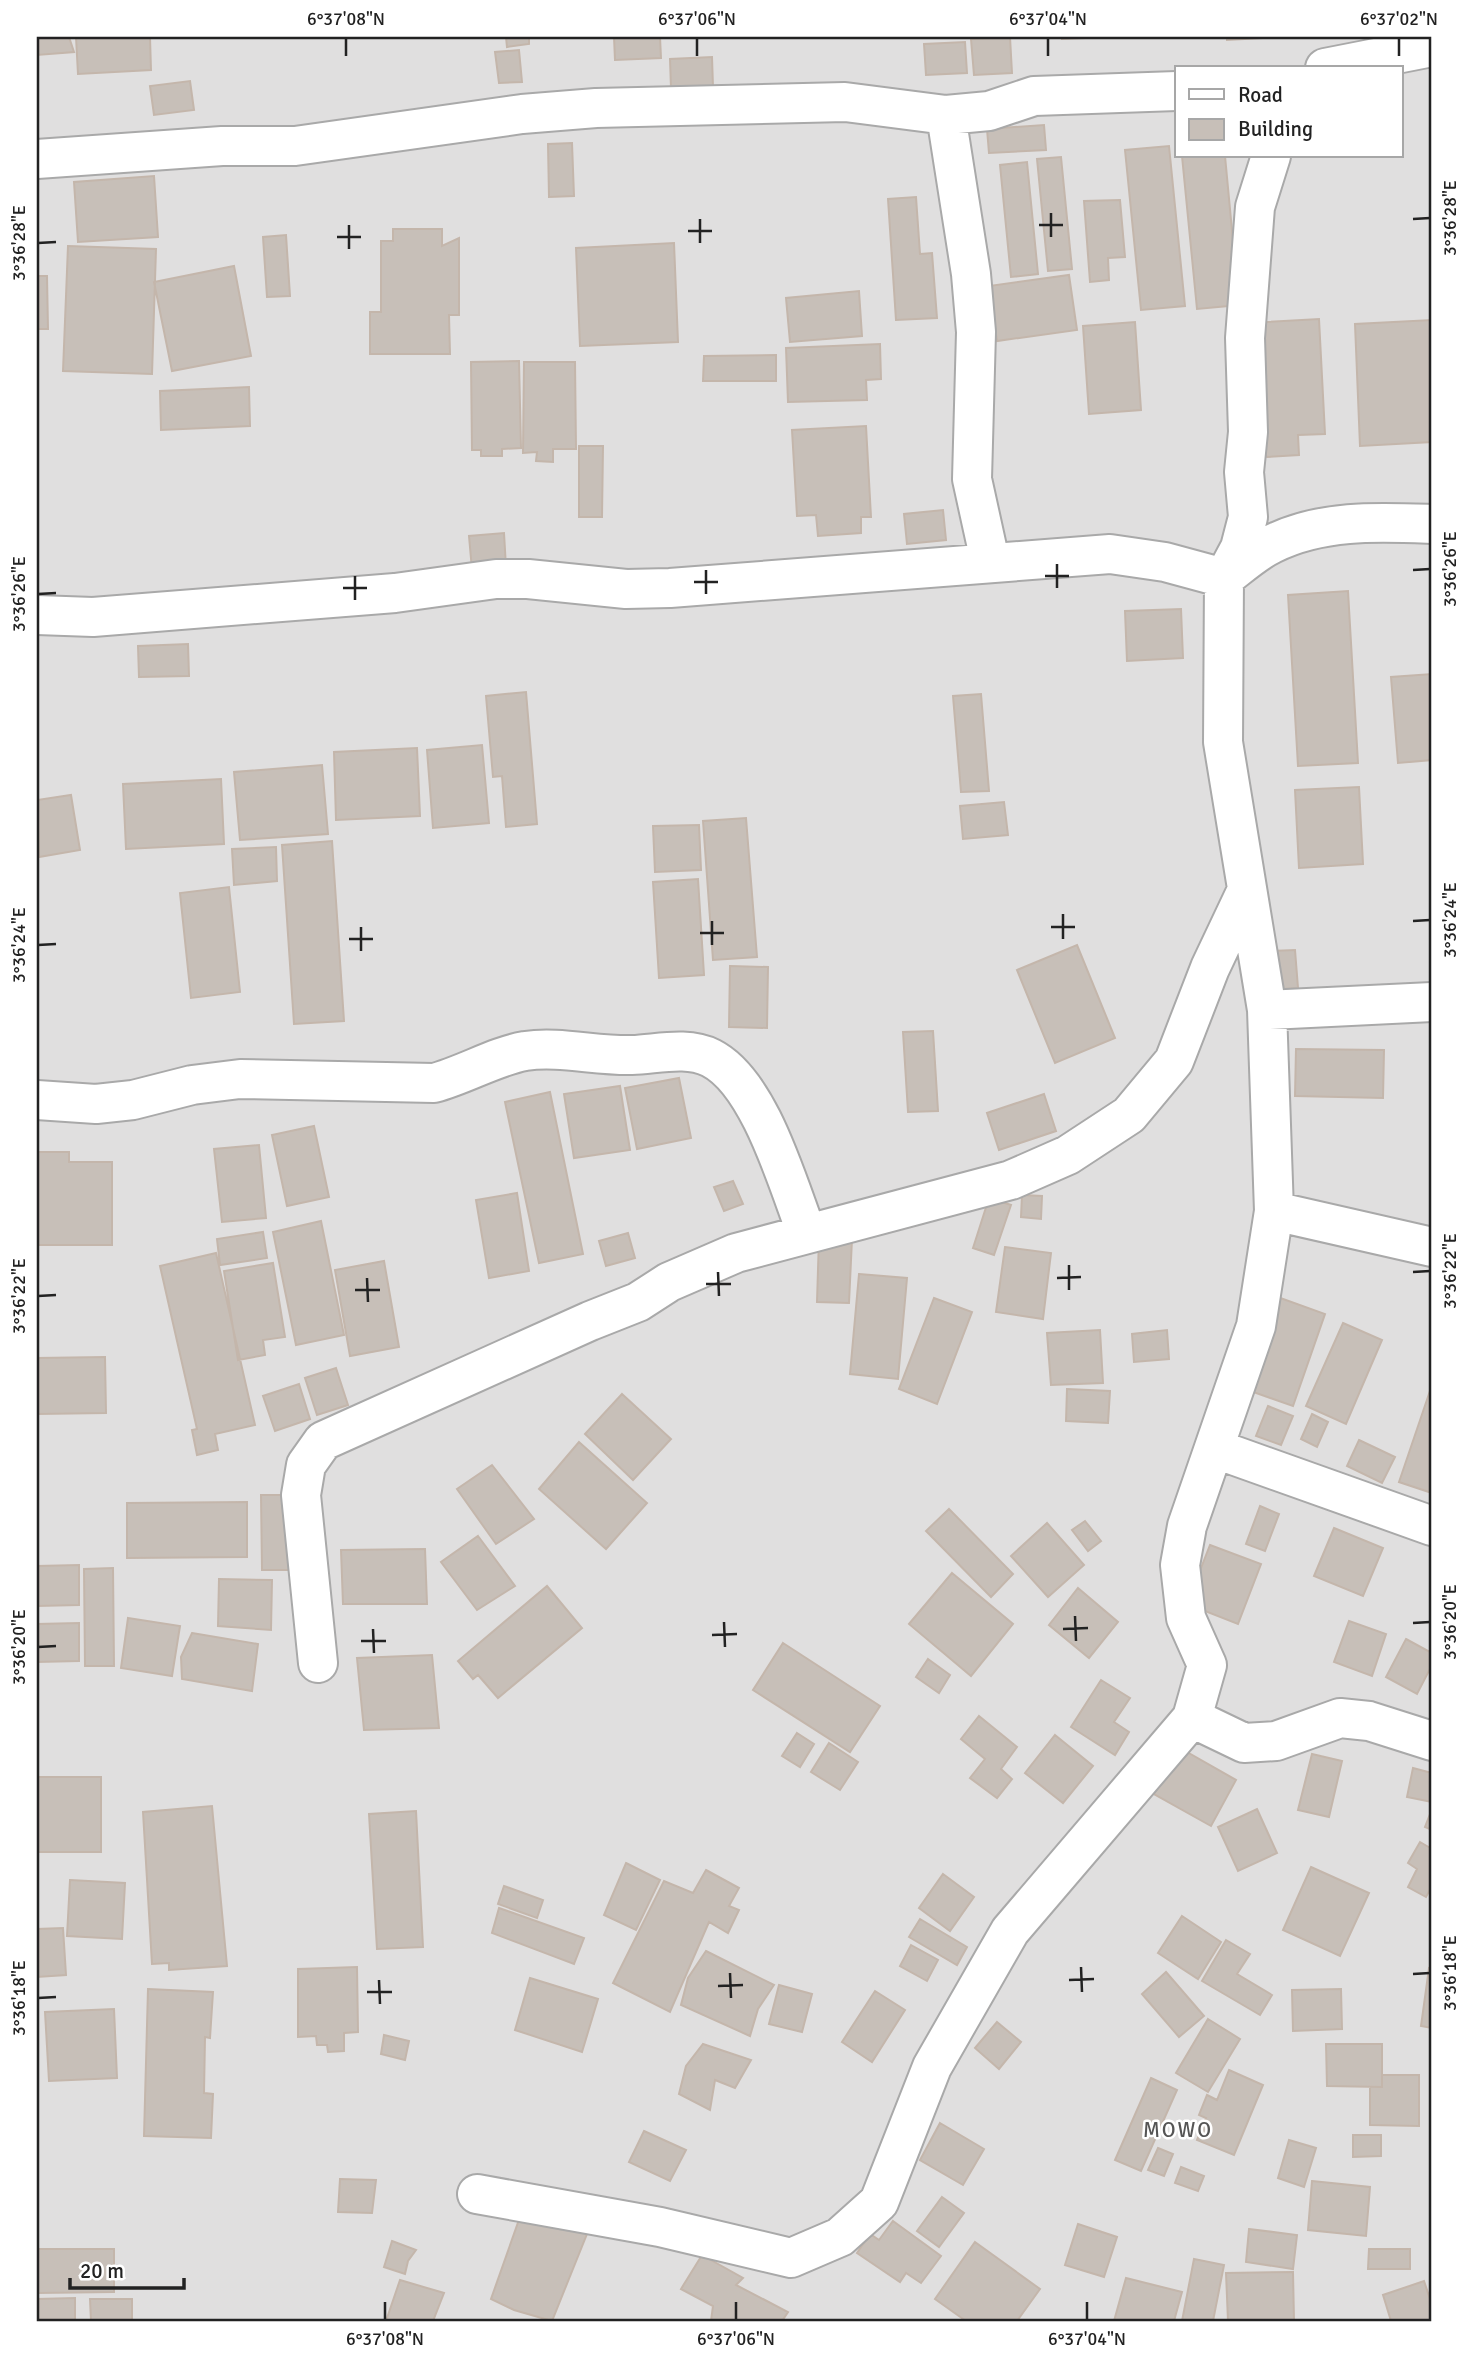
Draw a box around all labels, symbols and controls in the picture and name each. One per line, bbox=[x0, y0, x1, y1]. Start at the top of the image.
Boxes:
text: 6°37'08"N bbox=[307, 8, 385, 30]
text: 6°37'06"N bbox=[658, 8, 736, 30]
text: 6°37'04"N bbox=[1009, 8, 1087, 30]
text: 6°37'02"N bbox=[1360, 8, 1438, 30]
legend bbox=[1175, 66, 1402, 158]
text: Road bbox=[1238, 82, 1283, 108]
text: Building bbox=[1238, 116, 1313, 142]
text: 3°36'28"E bbox=[1439, 180, 1461, 256]
text: 3°36'28"E bbox=[8, 205, 30, 281]
text: 3°36'26"E bbox=[1439, 531, 1461, 607]
text: 3°36'26"E bbox=[8, 556, 30, 632]
text: 3°36'24"E bbox=[1439, 882, 1461, 958]
text: 3°36'24"E bbox=[8, 907, 30, 983]
text: 3°36'22"E bbox=[1439, 1233, 1461, 1309]
text: 3°36'22"E bbox=[8, 1258, 30, 1334]
text: 3°36'20"E bbox=[1439, 1584, 1461, 1660]
text: 3°36'20"E bbox=[8, 1609, 30, 1685]
text: 3°36'18"E bbox=[1439, 1935, 1461, 2011]
text: 3°36'18"E bbox=[8, 1960, 30, 2036]
district label: MOWO bbox=[1143, 2117, 1213, 2143]
scale bar bbox=[70, 2246, 184, 2290]
text: 20 m bbox=[80, 2258, 124, 2284]
text: 6°37'08"N bbox=[346, 2328, 424, 2350]
text: 6°37'06"N bbox=[697, 2328, 775, 2350]
text: 6°37'04"N bbox=[1048, 2328, 1126, 2350]

